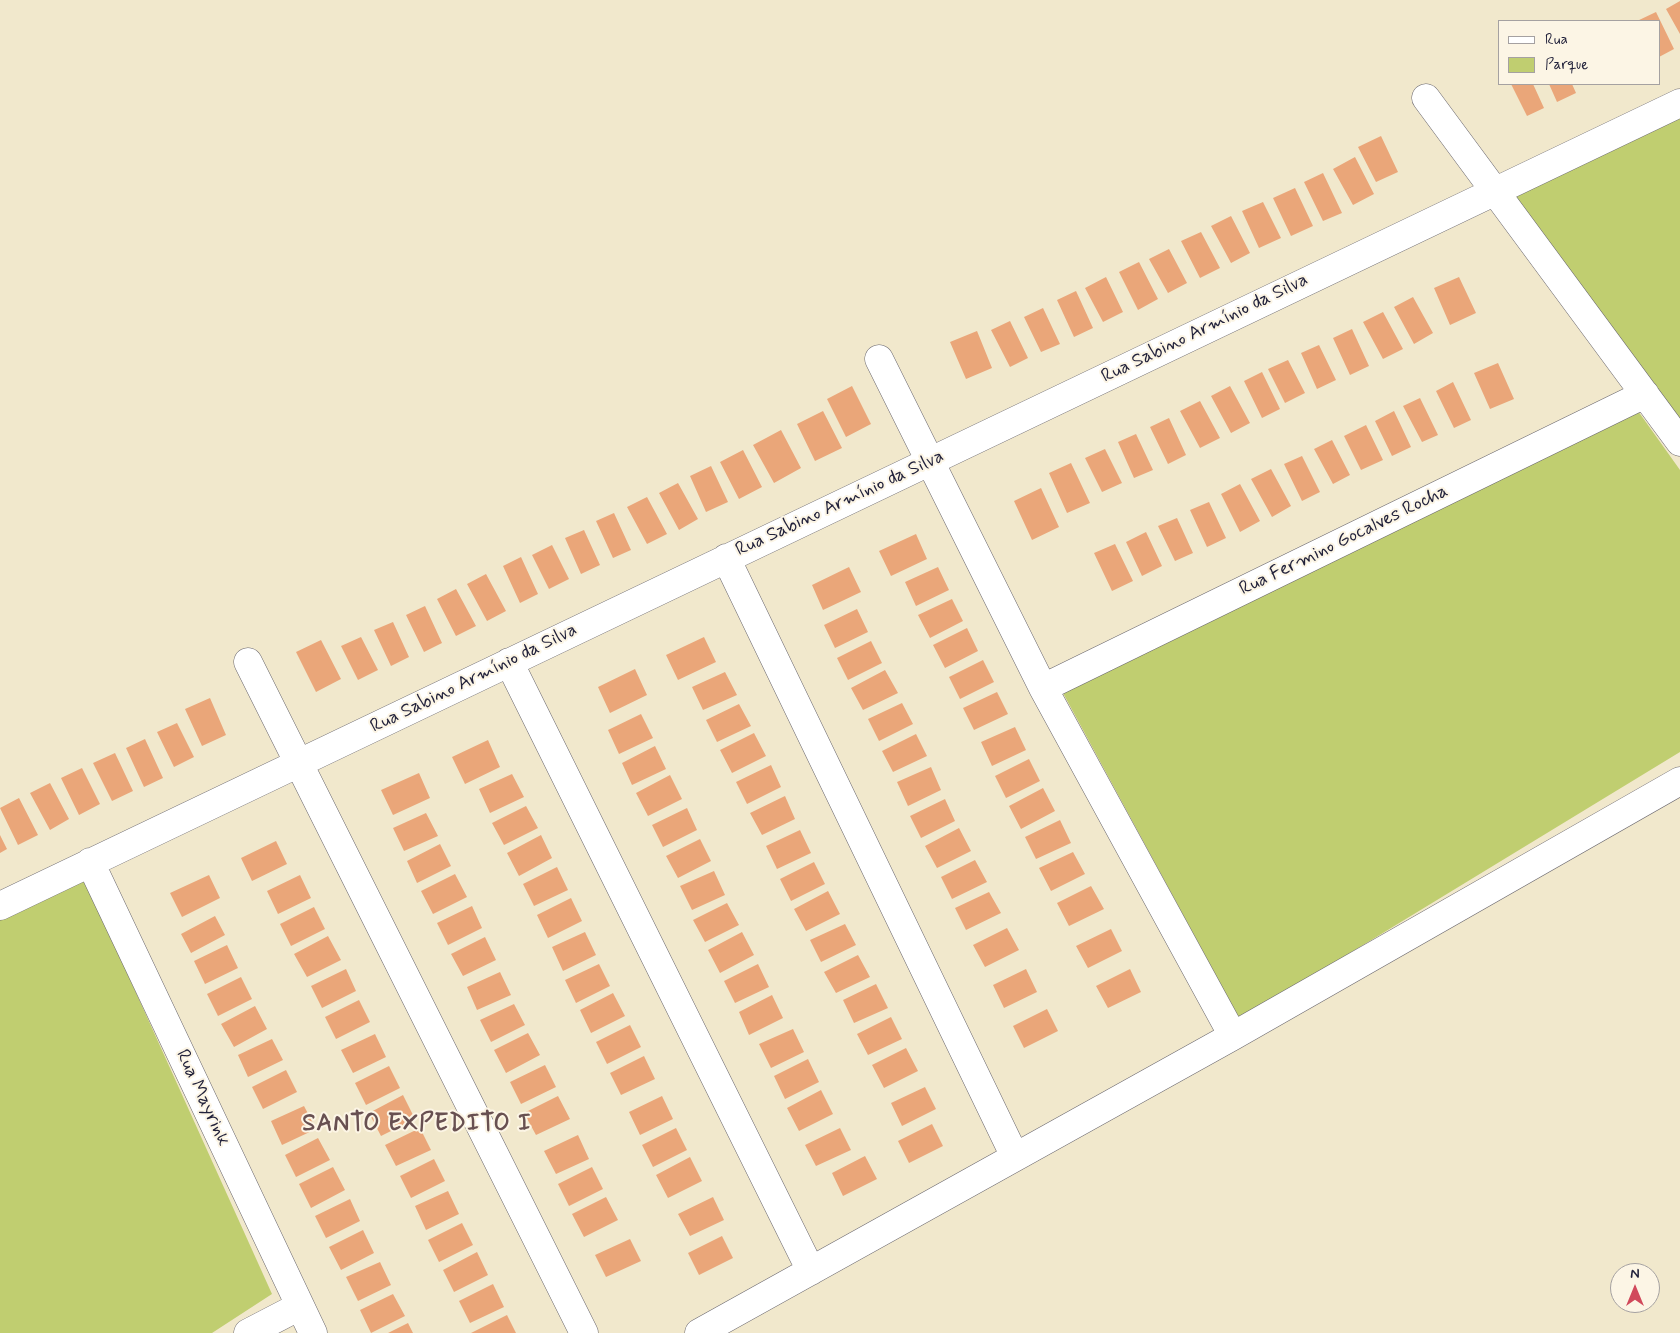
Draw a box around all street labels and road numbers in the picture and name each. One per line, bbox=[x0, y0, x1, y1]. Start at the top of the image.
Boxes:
street label: Rua Sabino Armínio da Silva bbox=[1098, 269, 1312, 389]
street label: Rua Sabino Armínio da Silva bbox=[732, 446, 948, 562]
street label: Rua Fermino Gocalves Rocha bbox=[1236, 480, 1452, 602]
street label: Rua Sabino Armínio da Silva bbox=[367, 619, 581, 739]
street label: Rua Mayrink bbox=[170, 1046, 234, 1150]

